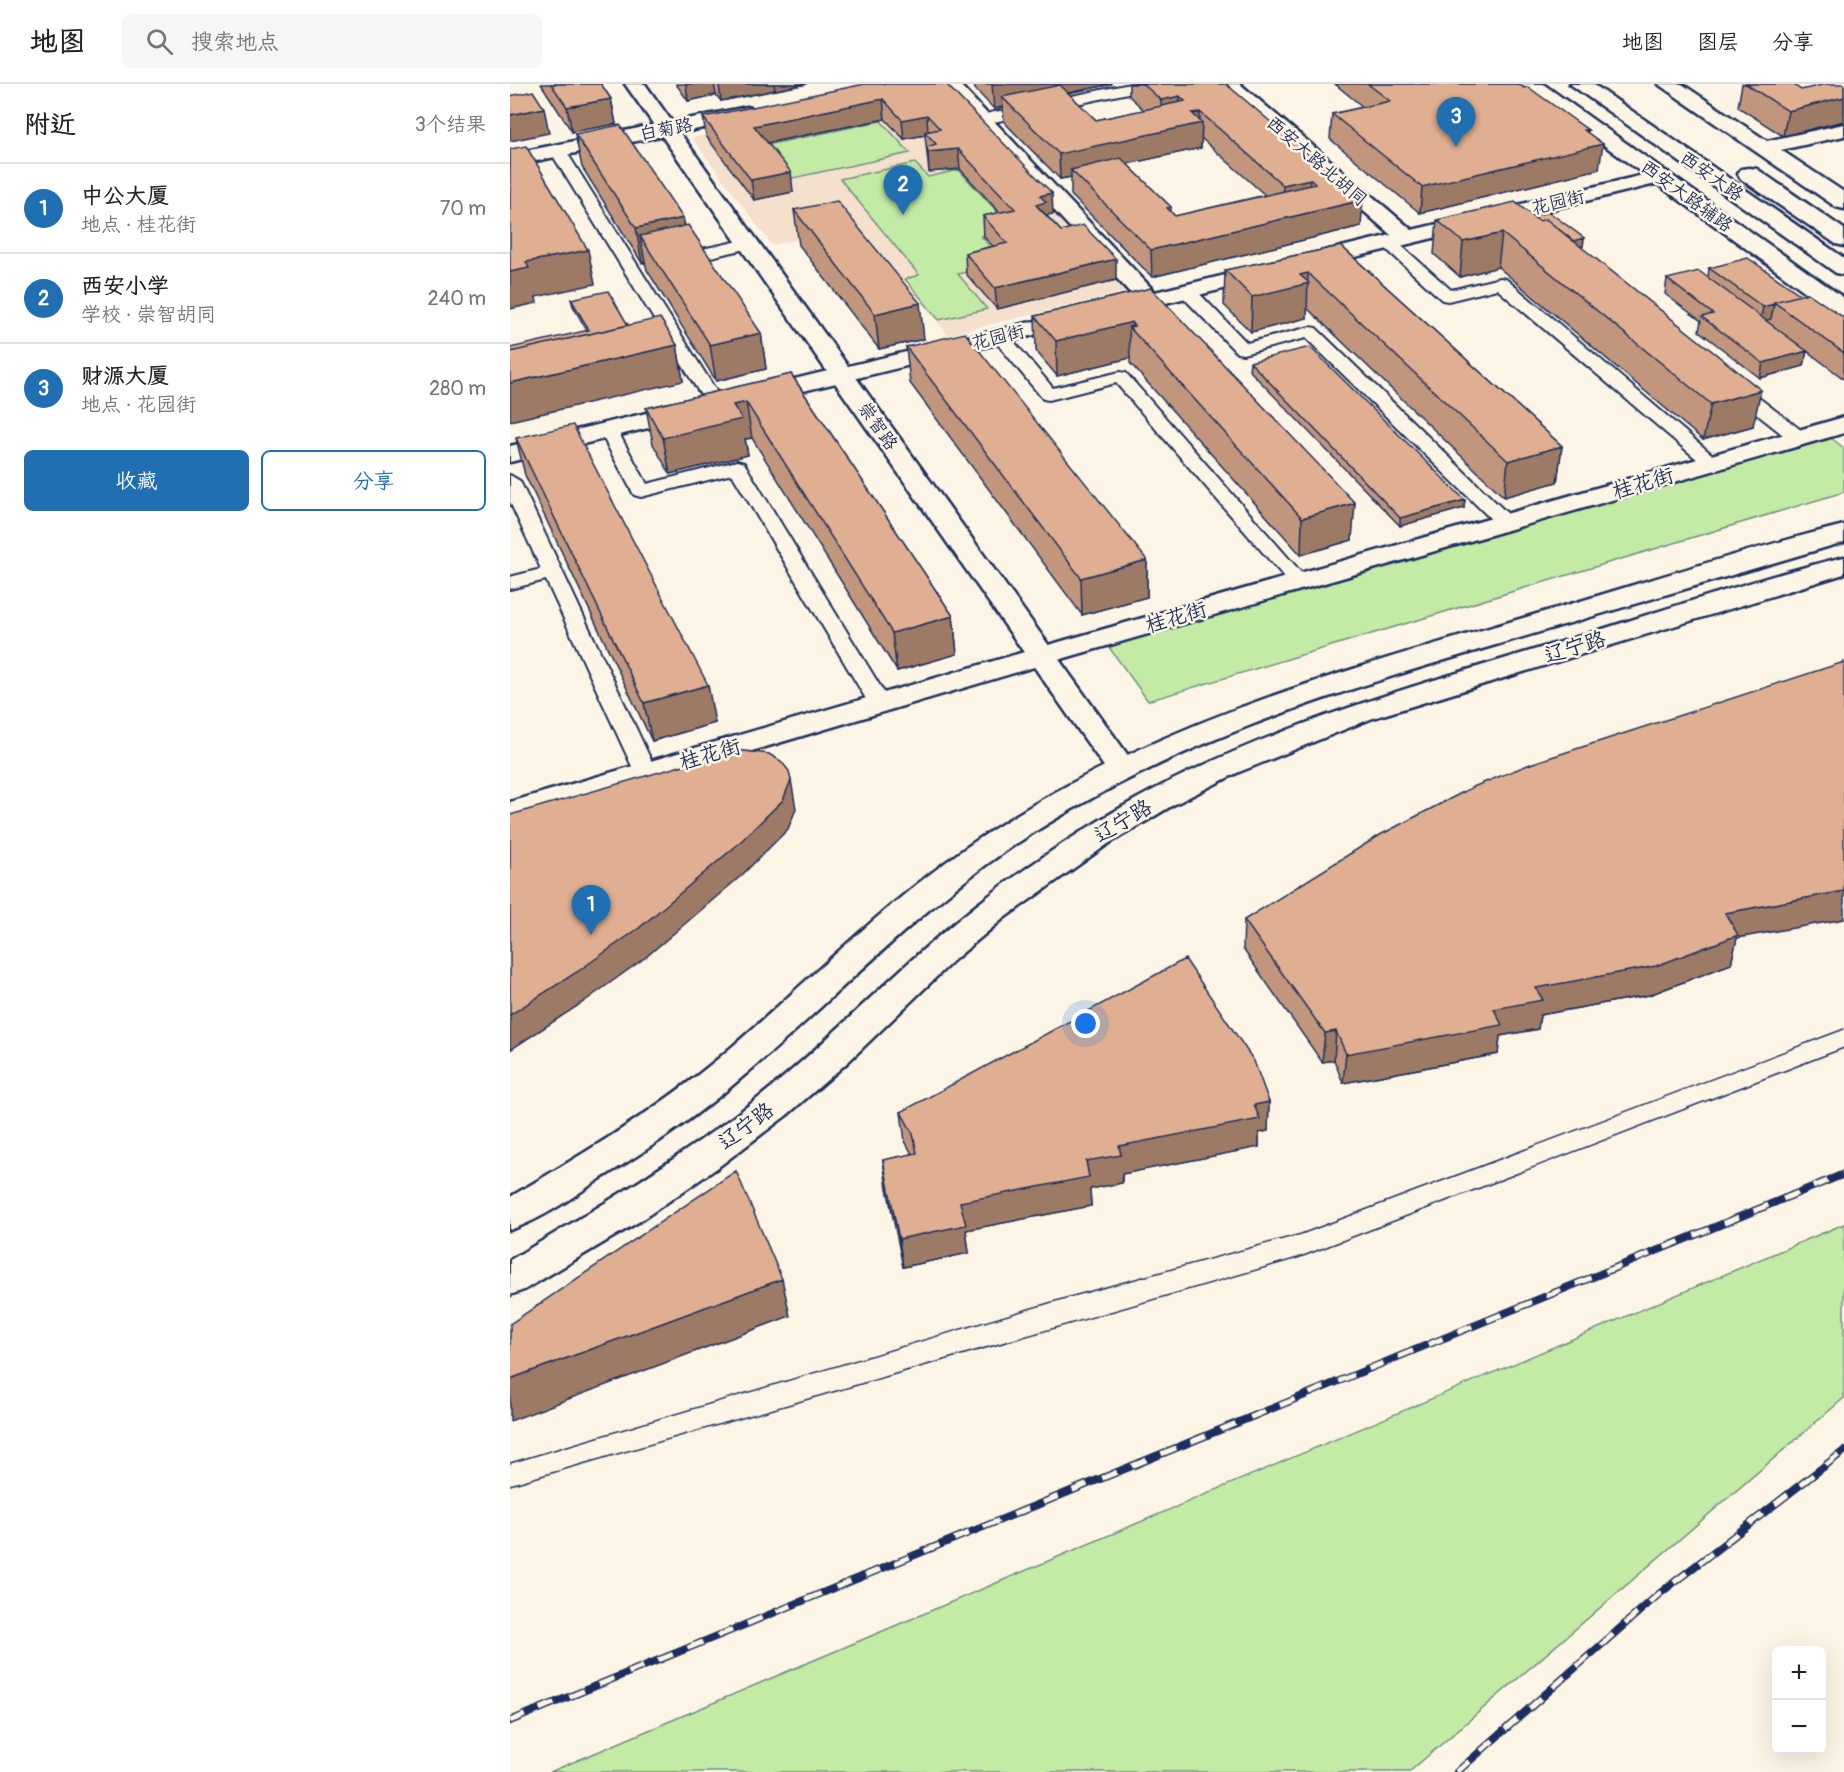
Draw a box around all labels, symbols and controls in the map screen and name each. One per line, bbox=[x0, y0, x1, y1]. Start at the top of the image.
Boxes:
search box bbox=[122, 14, 542, 68]
text: 地图 bbox=[30, 25, 86, 60]
icon: search bbox=[143, 25, 176, 58]
text: 搜索地点 bbox=[191, 28, 279, 56]
text: 地图 bbox=[1622, 29, 1664, 56]
text: 图层 bbox=[1697, 29, 1739, 56]
text: 分享 bbox=[1772, 29, 1814, 56]
pin: 3 bbox=[1436, 98, 1476, 147]
text: 附近 bbox=[24, 109, 76, 141]
street label: 西安大路北胡同 bbox=[1262, 111, 1372, 211]
text: 3个结果 bbox=[415, 112, 486, 137]
street label: 白菊路 bbox=[637, 113, 695, 146]
street label: 西安大路 bbox=[1676, 146, 1748, 206]
street label: 西安大路辅路 bbox=[1636, 155, 1737, 237]
pin: 2 bbox=[884, 166, 922, 215]
text: 中公大厦 bbox=[81, 182, 169, 210]
street label: 花园街 bbox=[1529, 185, 1587, 220]
text: 1 bbox=[40, 196, 47, 221]
text: 70 m bbox=[440, 196, 486, 221]
text: 地点 · 桂花街 bbox=[81, 212, 196, 237]
text: 西安小学 bbox=[81, 272, 169, 300]
text: 2 bbox=[38, 286, 49, 311]
text: 240 m bbox=[427, 286, 486, 311]
text: 学校 · 崇智胡同 bbox=[81, 302, 216, 327]
street label: 花园街 bbox=[969, 320, 1027, 355]
text: 财源大厦 bbox=[81, 362, 169, 390]
text: 3 bbox=[38, 376, 49, 401]
text: 280 m bbox=[429, 376, 486, 401]
text: 地点 · 花园街 bbox=[81, 392, 196, 417]
street label: 崇智路 bbox=[853, 398, 902, 455]
button: 收藏 bbox=[24, 450, 249, 511]
button: 分享 bbox=[261, 450, 486, 511]
street label: 桂花街 bbox=[1609, 462, 1677, 505]
street label: 桂花街 bbox=[1142, 596, 1210, 639]
street label: 辽宁路 bbox=[1541, 625, 1609, 670]
street label: 桂花街 bbox=[676, 733, 744, 776]
street label: 辽宁路 bbox=[1089, 794, 1157, 849]
pin: 1 bbox=[572, 886, 610, 935]
your location bbox=[1071, 1009, 1100, 1038]
street label: 辽宁路 bbox=[713, 1097, 780, 1156]
map controls bbox=[1772, 1646, 1826, 1754]
button: + bbox=[1772, 1646, 1826, 1700]
button: − bbox=[1772, 1700, 1826, 1754]

